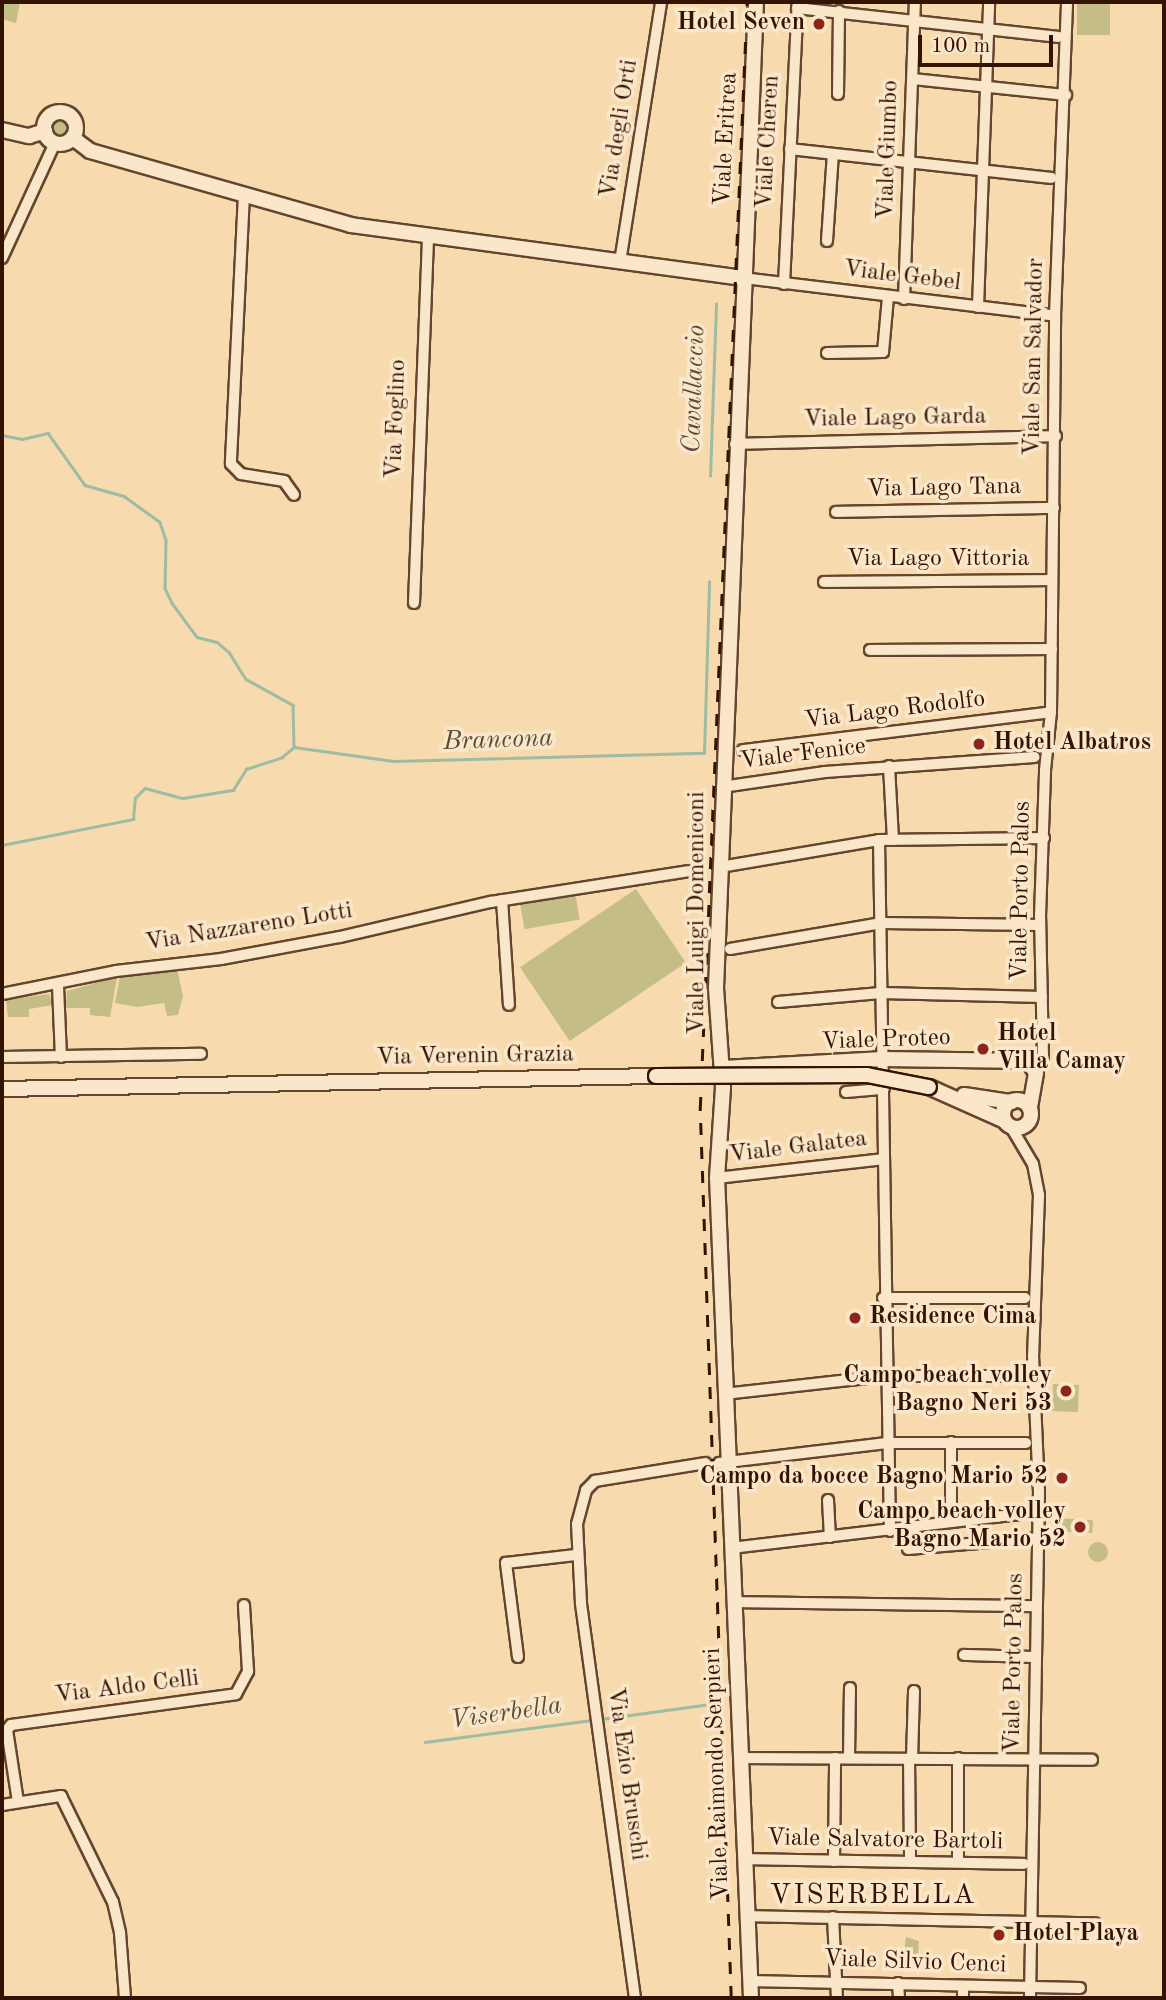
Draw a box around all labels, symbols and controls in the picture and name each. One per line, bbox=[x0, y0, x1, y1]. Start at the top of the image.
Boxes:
place label: Hotel Seven bbox=[677, 10, 805, 38]
marker: Hotel Seven bbox=[811, 16, 827, 32]
scale bar bbox=[921, 21, 1056, 65]
text: 100 m bbox=[931, 36, 990, 57]
street label: Via degli Orti bbox=[595, 57, 645, 201]
street label: Viale Eritrea bbox=[709, 71, 745, 207]
street label: Viale Cheren bbox=[751, 74, 787, 210]
street label: Viale Giumbo bbox=[872, 80, 906, 220]
street label: Viale Gebel bbox=[842, 256, 962, 298]
street label: Viale San Salvador bbox=[1019, 258, 1051, 456]
water label: Cavallaccio bbox=[677, 324, 713, 454]
street label: Via Foglino bbox=[381, 359, 413, 479]
street label: Viale Lago Garda bbox=[803, 403, 987, 435]
street label: Via Lago Tana bbox=[866, 473, 1022, 505]
street label: Via Lago Vittoria bbox=[847, 546, 1029, 574]
street label: Via Lago Rodolfo bbox=[803, 686, 987, 736]
water label: Brancona bbox=[443, 723, 553, 759]
place label: Hotel Albatros bbox=[993, 730, 1151, 758]
street label: Viale Fenice bbox=[738, 733, 868, 777]
marker: Hotel Albatros bbox=[971, 736, 987, 752]
street label: Viale Luigi Domeniconi bbox=[684, 791, 712, 1035]
street label: Viale Porto Palos bbox=[1006, 801, 1038, 981]
street label: Via Nazzareno Lotti bbox=[143, 897, 355, 959]
place label: Hotel Villa Camay bbox=[997, 1021, 1126, 1077]
street label: Viale Proteo bbox=[821, 1024, 951, 1058]
street label: Via Verenin Grazia bbox=[376, 1041, 574, 1073]
marker: Hotel Villa Camay bbox=[975, 1041, 991, 1057]
street label: Viale Galatea bbox=[727, 1125, 869, 1171]
place label: Residence Cima bbox=[869, 1304, 1036, 1332]
marker: Residence Cima bbox=[847, 1310, 863, 1326]
place label: Campo beach volley Bagno Neri 53 bbox=[843, 1363, 1052, 1419]
marker: Campo beach volley Bagno Neri 53 bbox=[1058, 1383, 1074, 1399]
place label: Campo da bocce Bagno Mario 52 bbox=[699, 1464, 1048, 1492]
marker: Campo da bocce Bagno Mario 52 bbox=[1054, 1470, 1070, 1486]
place label: Campo beach volley Bagno Mario 52 bbox=[857, 1499, 1066, 1555]
marker: Campo beach volley Bagno Mario 52 bbox=[1072, 1519, 1088, 1535]
street label: Viale Porto Palos bbox=[999, 1573, 1031, 1753]
street label: Viale Raimondo Serpieri bbox=[699, 1647, 737, 1901]
street label: Via Aldo Celli bbox=[53, 1665, 201, 1711]
street label: Via Ezio Bruschi bbox=[600, 1686, 652, 1862]
water label: Viserbella bbox=[448, 1691, 564, 1737]
street label: Viale Salvatore Bartoli bbox=[767, 1825, 1003, 1857]
district label: VISERBELLA bbox=[771, 1879, 975, 1913]
place label: Hotel Playa bbox=[1013, 1921, 1139, 1949]
marker: Hotel Playa bbox=[991, 1927, 1007, 1943]
street label: Viale Silvio Cenci bbox=[823, 1945, 1007, 1981]

